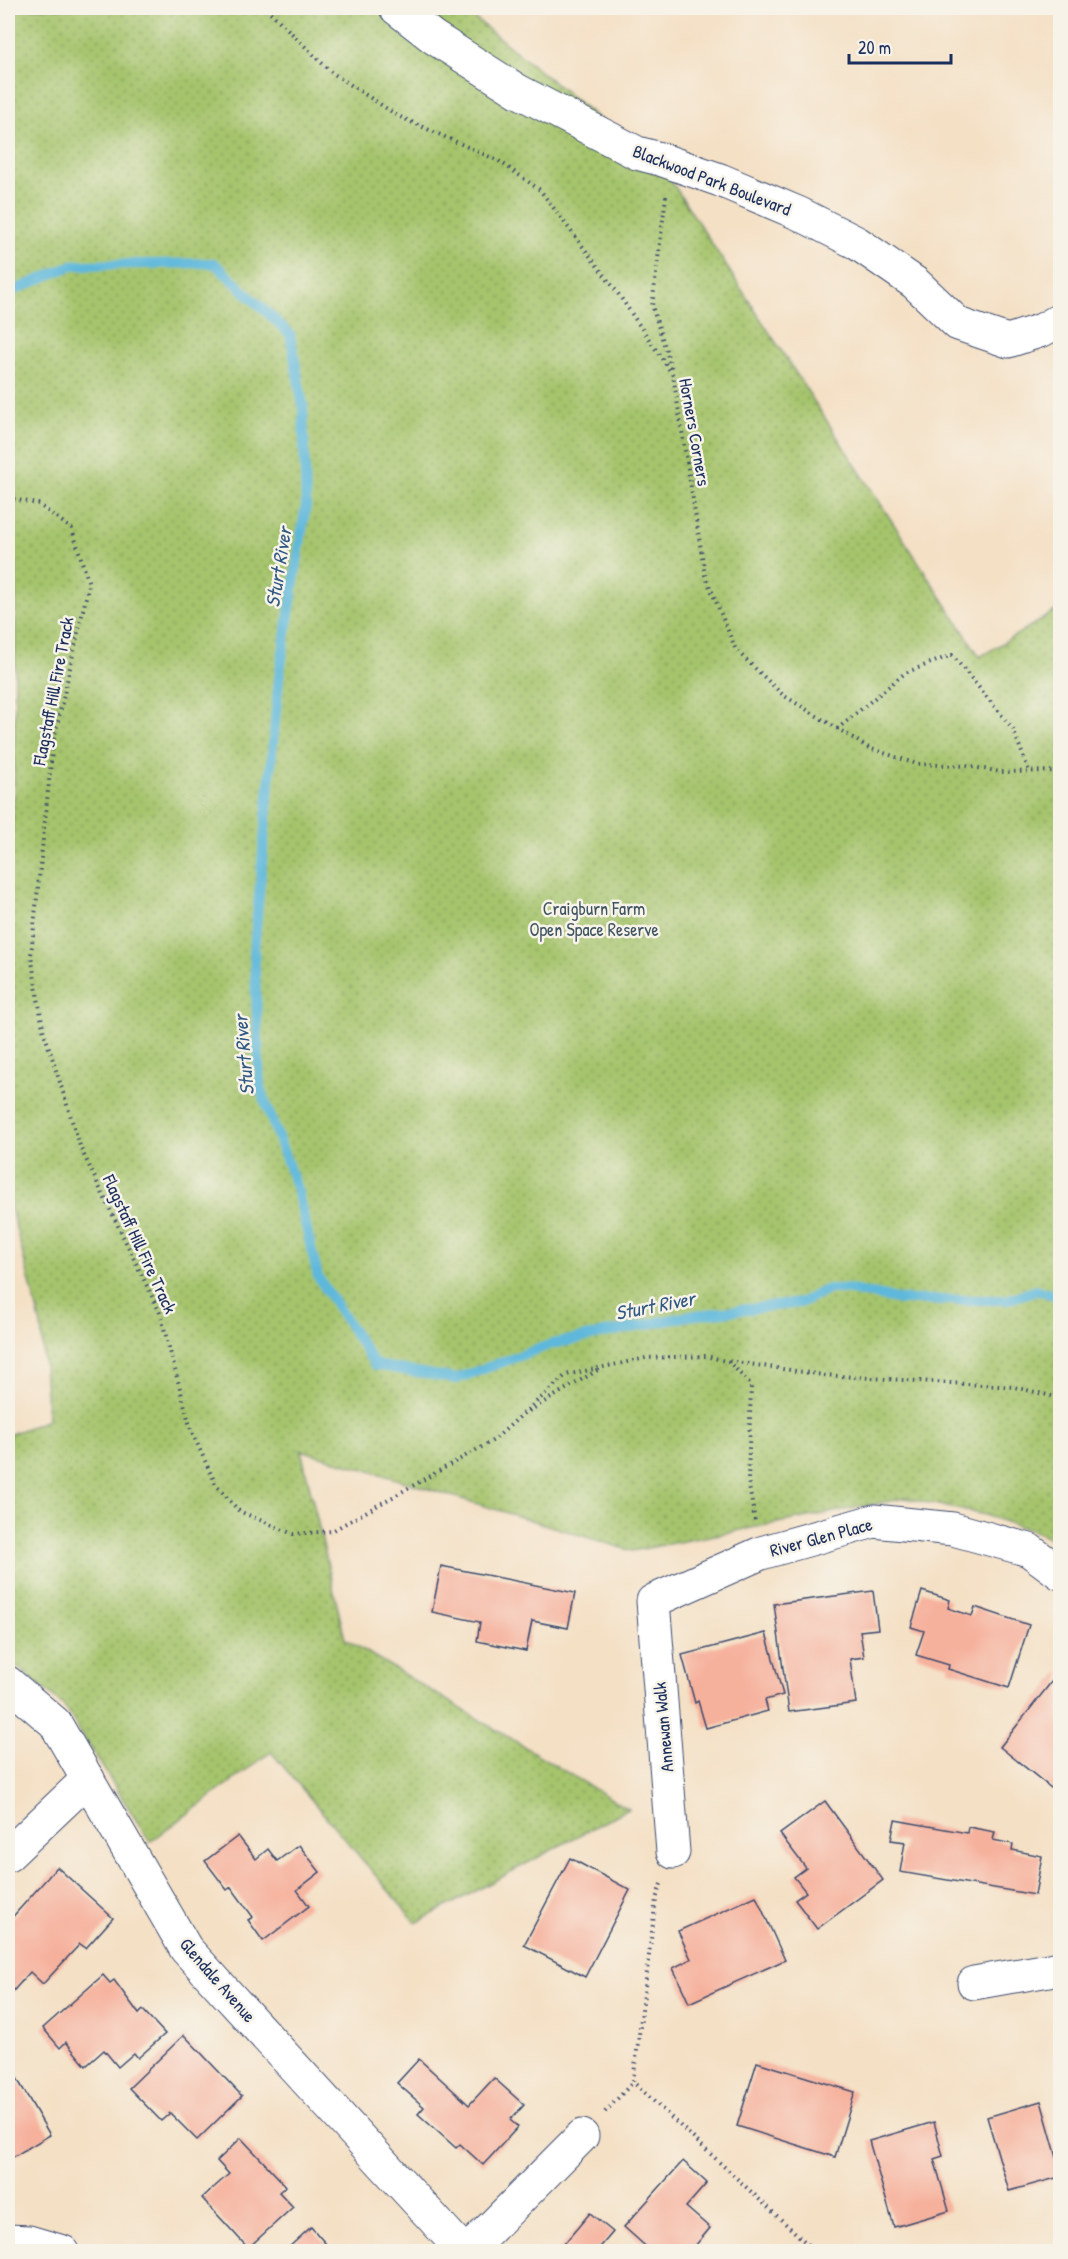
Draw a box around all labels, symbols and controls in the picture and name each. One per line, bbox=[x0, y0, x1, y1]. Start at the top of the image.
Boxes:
scale bar bbox=[849, 27, 951, 65]
text: 20 m bbox=[858, 35, 891, 60]
street label: Blackwood Park Boulevard bbox=[629, 138, 795, 222]
street label: Horners Corners bbox=[673, 376, 717, 488]
water label: Sturt River bbox=[258, 523, 298, 609]
street label: Flagstaff Hill Fire Track bbox=[26, 614, 80, 768]
park label: Craigburn Farm Open Space Reserve bbox=[529, 896, 659, 942]
water label: Sturt River bbox=[226, 1011, 260, 1096]
street label: Flagstaff Hill Fire Track bbox=[96, 1170, 183, 1318]
water label: Sturt River bbox=[613, 1284, 699, 1326]
street label: River Glen Place bbox=[767, 1511, 875, 1563]
street label: Annewan Walk bbox=[647, 1680, 679, 1773]
street label: Glendale Avenue bbox=[174, 1932, 262, 2028]

